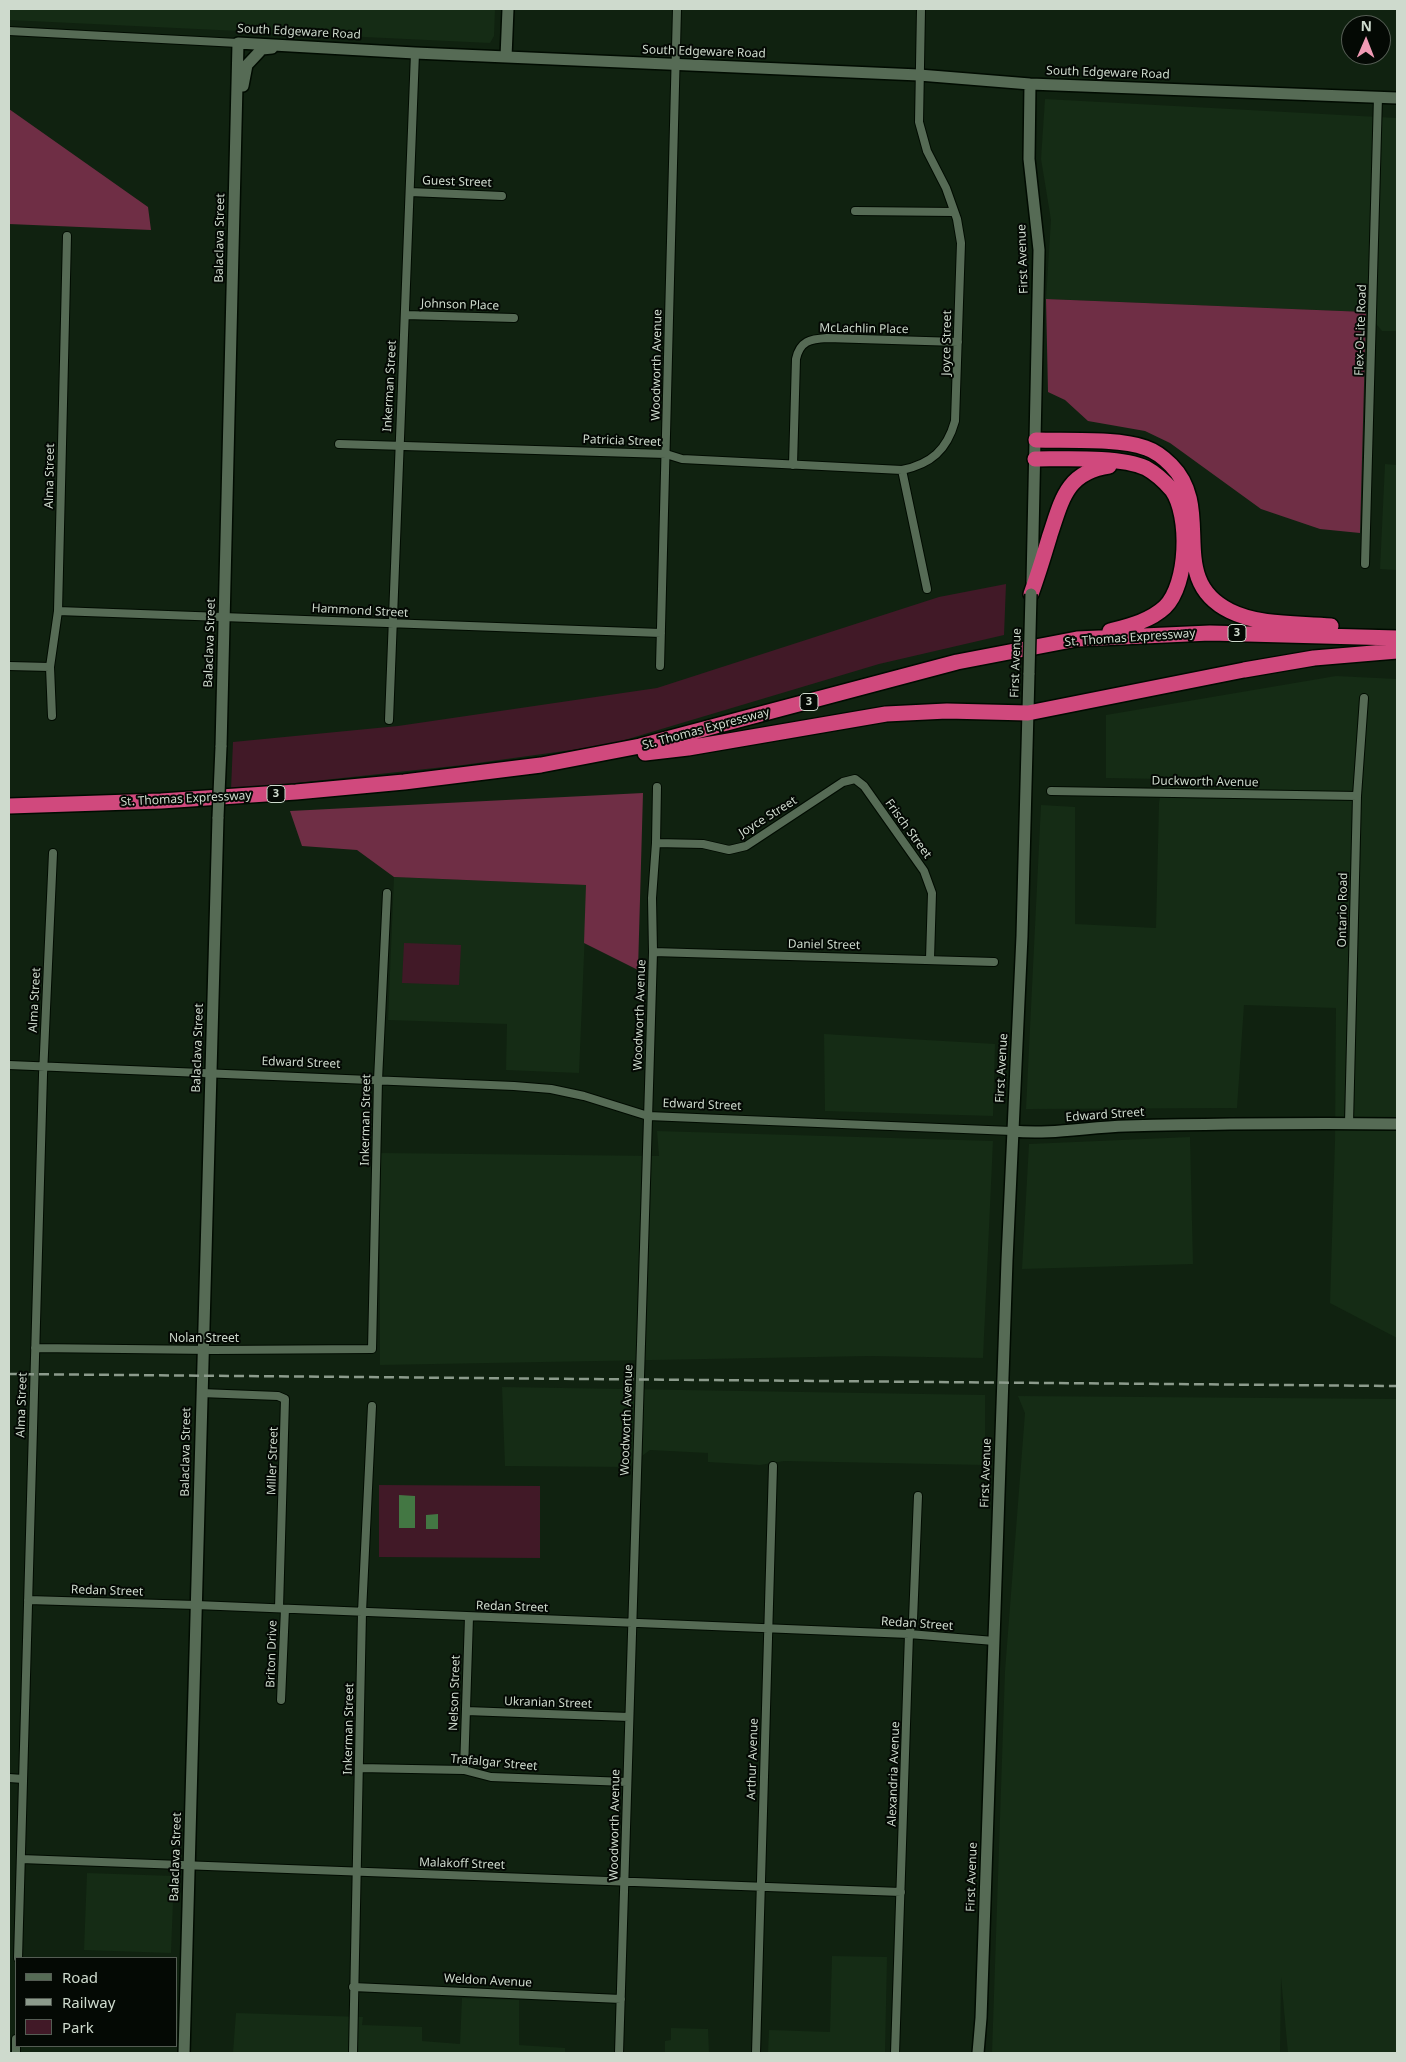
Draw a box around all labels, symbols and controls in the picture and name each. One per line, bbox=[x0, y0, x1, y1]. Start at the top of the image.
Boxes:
north arrow bbox=[1341, 15, 1391, 65]
text: N bbox=[1360, 16, 1372, 35]
street label: South Edgeware Road bbox=[237, 22, 361, 42]
street label: South Edgeware Road bbox=[642, 43, 766, 61]
street label: South Edgeware Road bbox=[1046, 64, 1170, 82]
street label: Guest Street bbox=[422, 174, 492, 190]
street label: Balaclava Street bbox=[212, 193, 228, 283]
street label: First Avenue bbox=[1015, 224, 1031, 294]
street label: Flex-O-Lite Road bbox=[1352, 284, 1370, 376]
street label: Johnson Place bbox=[421, 296, 499, 314]
street label: Woodworth Avenue bbox=[649, 309, 665, 421]
street label: Joyce Street bbox=[939, 310, 955, 376]
street label: McLachlin Place bbox=[819, 321, 909, 337]
street label: Inkerman Street bbox=[380, 340, 400, 432]
street label: Patricia Street bbox=[582, 432, 662, 450]
street label: Alma Street bbox=[42, 443, 58, 509]
street label: Balaclava Street bbox=[201, 598, 219, 688]
street label: Hammond Street bbox=[311, 601, 409, 621]
road number: 3 bbox=[1228, 624, 1246, 641]
street label: St. Thomas Expressway bbox=[1064, 626, 1196, 650]
street label: First Avenue bbox=[1008, 628, 1024, 698]
road number: 3 bbox=[800, 694, 818, 710]
street label: St. Thomas Expressway bbox=[641, 705, 771, 753]
street label: Duckworth Avenue bbox=[1151, 774, 1259, 790]
road number: 3 bbox=[267, 786, 285, 802]
street label: St. Thomas Expressway bbox=[120, 788, 252, 810]
street label: Joyce Street bbox=[736, 794, 800, 840]
street label: Frisch Street bbox=[882, 797, 934, 861]
street label: Ontario Road bbox=[1335, 872, 1351, 948]
street label: Daniel Street bbox=[788, 937, 860, 953]
street label: Woodworth Avenue bbox=[631, 959, 649, 1071]
street label: Alma Street bbox=[26, 967, 44, 1033]
street label: Balaclava Street bbox=[189, 1003, 207, 1093]
street label: First Avenue bbox=[993, 1033, 1011, 1103]
street label: Edward Street bbox=[261, 1054, 341, 1072]
street label: Inkerman Street bbox=[358, 1074, 374, 1166]
street label: Edward Street bbox=[662, 1096, 742, 1114]
street label: Edward Street bbox=[1065, 1105, 1145, 1125]
street label: Nolan Street bbox=[169, 1332, 239, 1346]
street label: Woodworth Avenue bbox=[618, 1364, 636, 1476]
street label: Alma Street bbox=[14, 1372, 30, 1438]
street label: Balaclava Street bbox=[178, 1407, 194, 1497]
street label: Miller Street bbox=[265, 1427, 281, 1495]
street label: First Avenue bbox=[978, 1438, 994, 1508]
street label: Redan Street bbox=[71, 1583, 143, 1599]
street label: Redan Street bbox=[476, 1599, 548, 1615]
street label: Redan Street bbox=[880, 1614, 954, 1634]
street label: Briton Drive bbox=[264, 1620, 280, 1688]
street label: Nelson Street bbox=[446, 1655, 464, 1731]
street label: Inkerman Street bbox=[341, 1683, 357, 1775]
street label: Ukranian Street bbox=[504, 1694, 592, 1712]
street label: Arthur Avenue bbox=[744, 1718, 762, 1800]
street label: Alexandria Avenue bbox=[885, 1721, 903, 1827]
street label: Trafalgar Street bbox=[450, 1752, 538, 1774]
street label: Woodworth Avenue bbox=[607, 1769, 623, 1881]
street label: Balaclava Street bbox=[167, 1812, 185, 1902]
street label: First Avenue bbox=[964, 1842, 980, 1912]
street label: Malakoff Street bbox=[419, 1855, 505, 1873]
legend bbox=[15, 1957, 178, 2047]
text: Road bbox=[62, 1967, 98, 1987]
street label: Weldon Avenue bbox=[444, 1972, 532, 1990]
text: Railway bbox=[62, 1992, 115, 2012]
text: Park bbox=[62, 2017, 94, 2037]

